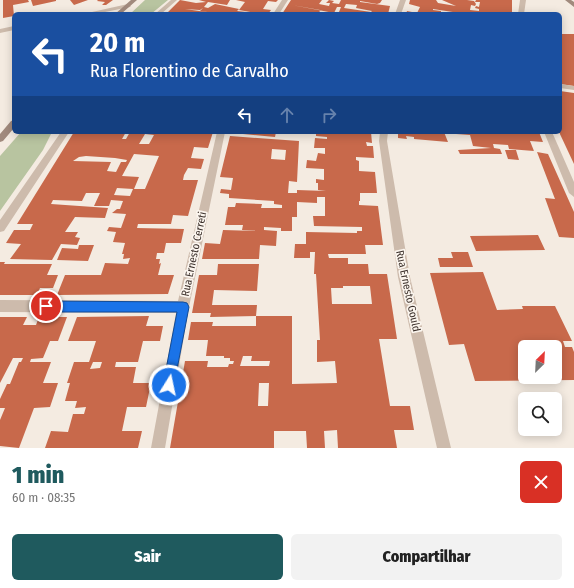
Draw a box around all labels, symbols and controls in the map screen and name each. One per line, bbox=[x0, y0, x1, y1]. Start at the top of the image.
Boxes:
text: 20 m bbox=[90, 26, 145, 59]
icon: left bbox=[24, 28, 76, 80]
text: Rua Florentino de Carvalho bbox=[90, 60, 289, 82]
icon: left bbox=[234, 104, 256, 126]
icon: ahead bbox=[276, 104, 298, 126]
icon: right bbox=[318, 104, 340, 126]
street label: Rua Ernesto Cerreti bbox=[179, 210, 209, 298]
street label: Rua Ernesto Gould bbox=[393, 249, 423, 333]
pin bbox=[29, 289, 63, 323]
icon: arrive bbox=[35, 295, 57, 317]
north arrow bbox=[518, 340, 562, 384]
map controls bbox=[518, 340, 562, 436]
position arrow bbox=[148, 364, 190, 406]
button: search bbox=[518, 392, 562, 436]
text: 1 min bbox=[12, 461, 64, 489]
button: close bbox=[520, 461, 562, 503]
text: 60 m · 08:35 bbox=[12, 490, 75, 505]
button: Sair bbox=[12, 534, 283, 580]
button: Compartilhar bbox=[291, 534, 562, 580]

